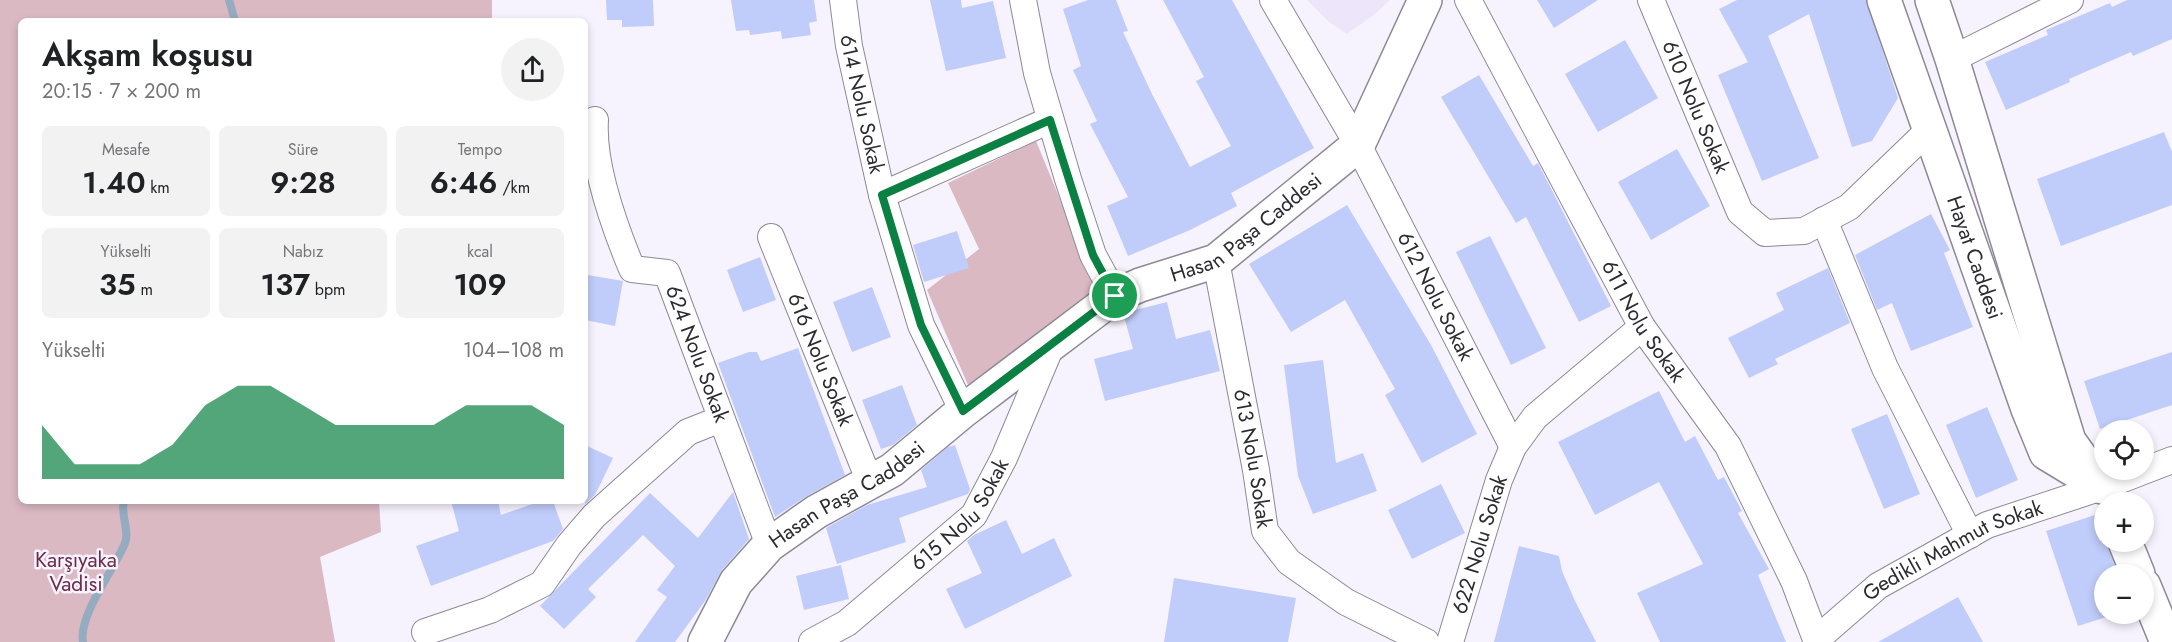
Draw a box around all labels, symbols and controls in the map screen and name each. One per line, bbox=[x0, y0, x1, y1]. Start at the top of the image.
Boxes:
text: Akşam koşusu bbox=[42, 31, 253, 78]
street label: 614 Nolu Sokak bbox=[833, 33, 892, 177]
street label: 610 Nolu Sokak bbox=[1655, 36, 1738, 179]
button: share bbox=[501, 38, 564, 101]
text: 20:15 · 7 × 200 m bbox=[42, 77, 201, 106]
text: Mesafe bbox=[102, 138, 150, 161]
text: Süre bbox=[288, 138, 318, 161]
text: Tempo bbox=[458, 138, 502, 161]
text: 1.40 bbox=[82, 161, 146, 204]
text: 9:28 bbox=[270, 161, 336, 204]
text: 6:46 bbox=[430, 161, 498, 204]
street label: Hasan Paşa Caddesi bbox=[1166, 165, 1328, 290]
text: km bbox=[146, 176, 170, 199]
text: /km bbox=[498, 176, 530, 199]
street label: Hayat Caddesi bbox=[1939, 192, 2010, 323]
street label: 612 Nolu Sokak bbox=[1390, 226, 1482, 367]
text: Yükselti bbox=[101, 240, 151, 263]
text: Nabız bbox=[283, 240, 323, 263]
text: kcal bbox=[467, 240, 493, 263]
street label: 611 Nolu Sokak bbox=[1594, 255, 1693, 389]
text: 35 bbox=[99, 263, 136, 306]
text: 137 bbox=[260, 263, 310, 306]
text: 109 bbox=[453, 263, 507, 306]
pin bbox=[1089, 270, 1140, 321]
text: m bbox=[136, 278, 153, 301]
text: bpm bbox=[310, 278, 346, 301]
icon: arrive bbox=[1098, 279, 1131, 312]
street label: 624 Nolu Sokak bbox=[658, 281, 737, 427]
street label: 616 Nolu Sokak bbox=[780, 288, 861, 431]
text: Yükselti bbox=[42, 336, 105, 365]
text: 104–108 m bbox=[463, 336, 564, 365]
street label: 613 Nolu Sokak bbox=[1226, 386, 1280, 531]
map controls bbox=[2094, 420, 2154, 624]
button: locate bbox=[2094, 420, 2154, 480]
street label: Hasan Paşa Caddesi bbox=[763, 434, 931, 556]
street label: 615 Nolu Sokak bbox=[904, 452, 1017, 578]
street label: 622 Nolu Sokak bbox=[1444, 469, 1515, 618]
street label: Gedikli Mahmut Sokak bbox=[1856, 492, 2047, 608]
button: + bbox=[2094, 492, 2154, 552]
park label: Karşıyaka Vadisi bbox=[35, 545, 117, 599]
button: − bbox=[2094, 564, 2154, 624]

